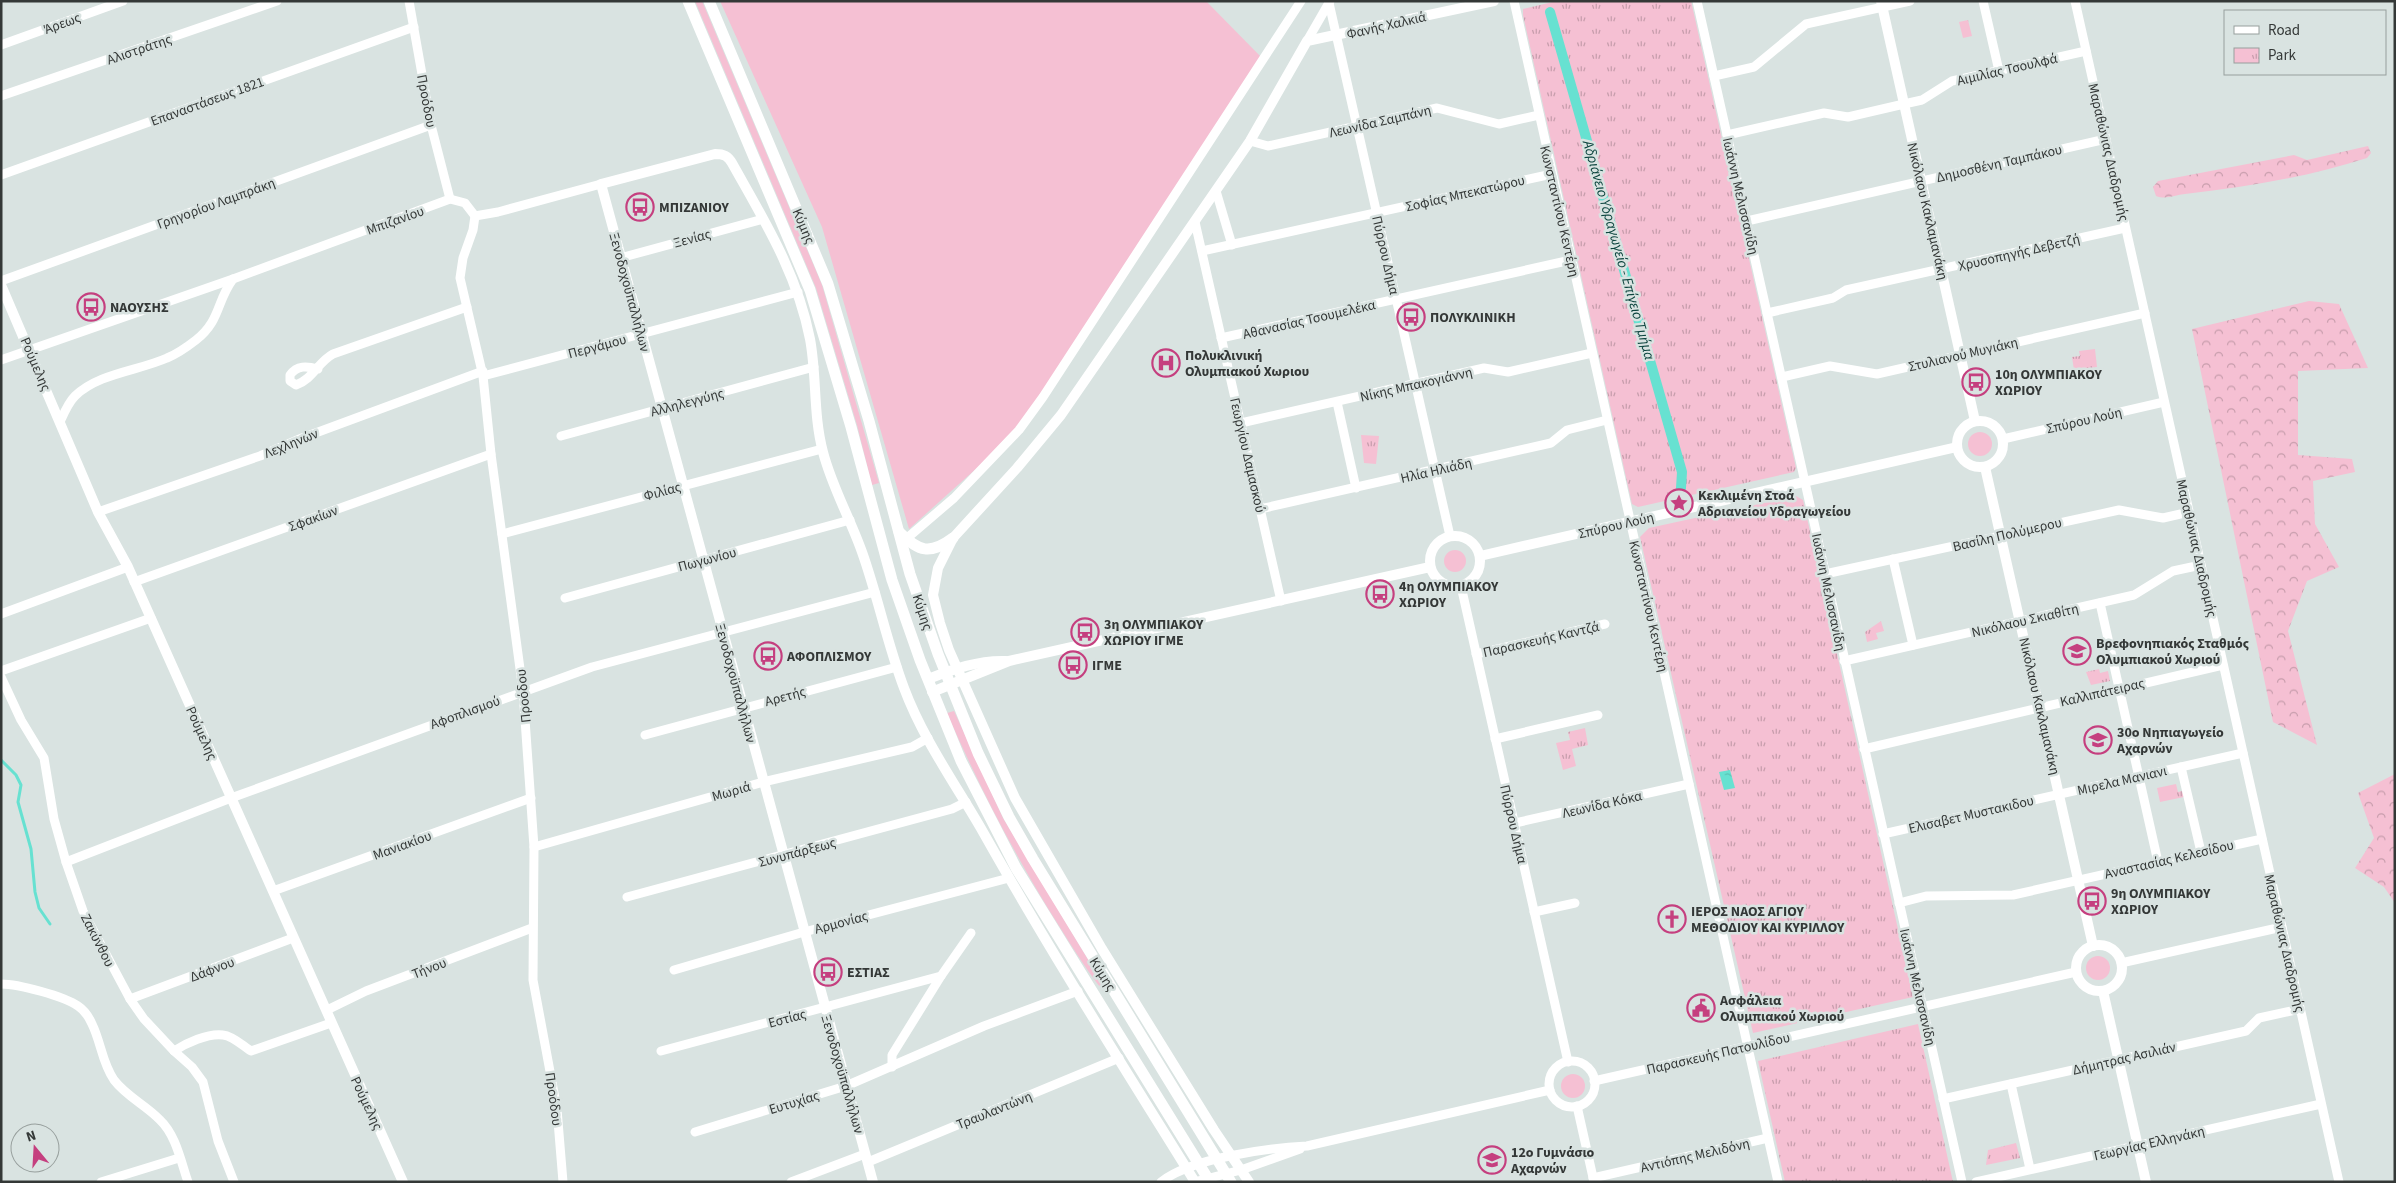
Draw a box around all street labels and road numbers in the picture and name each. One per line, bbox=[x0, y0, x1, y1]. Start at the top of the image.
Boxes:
street label: Φανής Χαλκιά bbox=[1345, 7, 1428, 45]
street label: Άρεως bbox=[41, 8, 83, 40]
street label: Αλιστράτης bbox=[104, 30, 174, 70]
street label: Αιμιλίας Τσουλφά bbox=[1955, 49, 2060, 91]
street label: Επαναστάσεως 1821 bbox=[148, 72, 267, 132]
street label: Προόδου bbox=[411, 73, 441, 129]
street label: Μαραθώνιας Διαδρομής bbox=[2082, 81, 2134, 223]
street label: Λεωνίδα Σαμπάνη bbox=[1327, 101, 1433, 143]
street label: Ιωάννη Μελισσανίδη bbox=[1717, 136, 1763, 257]
street label: Δημοσθένη Ταμπάκου bbox=[1934, 140, 2064, 188]
street label: Νικόλαου Κακλαμανάκη bbox=[1901, 141, 1953, 282]
street label: Κωνσταντίνου Κεντέρη bbox=[1534, 143, 1584, 279]
street label: Σοφίας Μπεκατώρου bbox=[1404, 171, 1527, 217]
street label: Γρηγορίου Λαμπράκη bbox=[155, 173, 278, 235]
street label: Μπιζανίου bbox=[364, 201, 427, 241]
street label: Κύμης bbox=[787, 206, 819, 247]
street label: Πύρρου Δήμα bbox=[1366, 214, 1404, 297]
street label: Ξενίας bbox=[671, 224, 713, 254]
street label: Χρυσοπηγής Δεβετζή bbox=[1956, 229, 2082, 277]
street label: Ξενοδοχοϋπαλλήλων bbox=[603, 230, 655, 355]
street label: Αθανασίας Τσουμελέκα bbox=[1241, 295, 1378, 345]
street label: Περγάμου bbox=[566, 330, 629, 364]
street label: Στυλιανού Μυγιάκη bbox=[1906, 333, 2020, 377]
street label: Ρούμελης bbox=[15, 334, 55, 394]
street label: Νίκης Μπακογιάννη bbox=[1358, 362, 1474, 408]
street label: Αλληλεγγύης bbox=[648, 384, 726, 422]
street label: Γεωργίου Δαμασκού bbox=[1224, 396, 1270, 515]
street label: Σπύρου Λούη bbox=[2044, 403, 2124, 439]
street label: Λεχληνών bbox=[261, 424, 322, 464]
street label: Ηλία Ηλιάδη bbox=[1399, 453, 1474, 489]
street label: Φιλίας bbox=[641, 477, 683, 507]
street label: Μαραθώνιας Διαδρομής bbox=[2170, 477, 2222, 619]
street label: Σφακίων bbox=[286, 501, 341, 537]
street label: Σπύρου Λούη bbox=[1576, 508, 1656, 544]
street label: Βασίλη Πολύμερου bbox=[1951, 513, 2064, 557]
street label: Ιωάννη Μελισσανίδη bbox=[1806, 532, 1850, 653]
street label: Κωνσταντίνου Κεντέρη bbox=[1623, 538, 1673, 674]
street label: Πωγωνίου bbox=[676, 543, 739, 577]
street label: Κύμης bbox=[907, 592, 937, 633]
street label: Νικόλαου Σκιαθίτη bbox=[1970, 599, 2081, 643]
street label: Παρασκευής Καντζά bbox=[1481, 617, 1601, 663]
street label: Ξενοδοχοϋπαλλήλων bbox=[709, 621, 761, 746]
street label: Νικόλαου Κακλαμανάκη bbox=[2013, 636, 2065, 777]
street label: Προόδου bbox=[511, 668, 537, 724]
street label: Καλλιπάτειρας bbox=[2058, 674, 2146, 712]
street label: Αρετής bbox=[763, 682, 808, 712]
street label: Αφοπλισμού bbox=[428, 691, 503, 735]
street label: Ρούμελης bbox=[180, 703, 222, 763]
street label: Μιρελα Μανιανι bbox=[2075, 761, 2169, 801]
street label: Μωριά bbox=[710, 777, 753, 807]
street label: Πύρρου Δήμα bbox=[1494, 783, 1532, 866]
street label: Λεωνίδα Κόκα bbox=[1560, 786, 1644, 824]
street label: Ελισαβετ Μυστακιδου bbox=[1907, 791, 2036, 839]
street label: Μανιακίου bbox=[370, 826, 434, 866]
street label: Συνυπάρξεως bbox=[756, 833, 838, 873]
street label: Αναστασίας Κελεσίδου bbox=[2103, 835, 2236, 885]
street label: Μαραθώνιας Διαδρομής bbox=[2258, 872, 2310, 1014]
street label: Αρμονίας bbox=[812, 906, 870, 940]
street label: Ζακύνθου bbox=[75, 910, 119, 971]
street label: Ιωάννη Μελισσανίδη bbox=[1894, 927, 1940, 1048]
street label: Δάφνου bbox=[187, 952, 238, 988]
street label: Τήνου bbox=[409, 953, 450, 985]
street label: Κύμης bbox=[1084, 954, 1120, 995]
street label: Εστίας bbox=[766, 1004, 808, 1034]
street label: Ξενοδοχοϋπαλλήλων bbox=[815, 1012, 869, 1136]
street label: Παρασκευής Πατουλίδου bbox=[1645, 1028, 1792, 1080]
street label: Δήμητρας Ασιλιάν bbox=[2071, 1037, 2178, 1081]
street label: Προόδου bbox=[539, 1071, 567, 1127]
street label: Ρούμελης bbox=[345, 1073, 387, 1133]
street label: Ευτυχίας bbox=[767, 1086, 822, 1120]
street label: Τραυλαντώνη bbox=[954, 1087, 1035, 1135]
street label: Γεωργίας Ελληνάκη bbox=[2092, 1121, 2207, 1166]
street label: Αντιόπης Μελιδόνη bbox=[1639, 1134, 1752, 1178]

